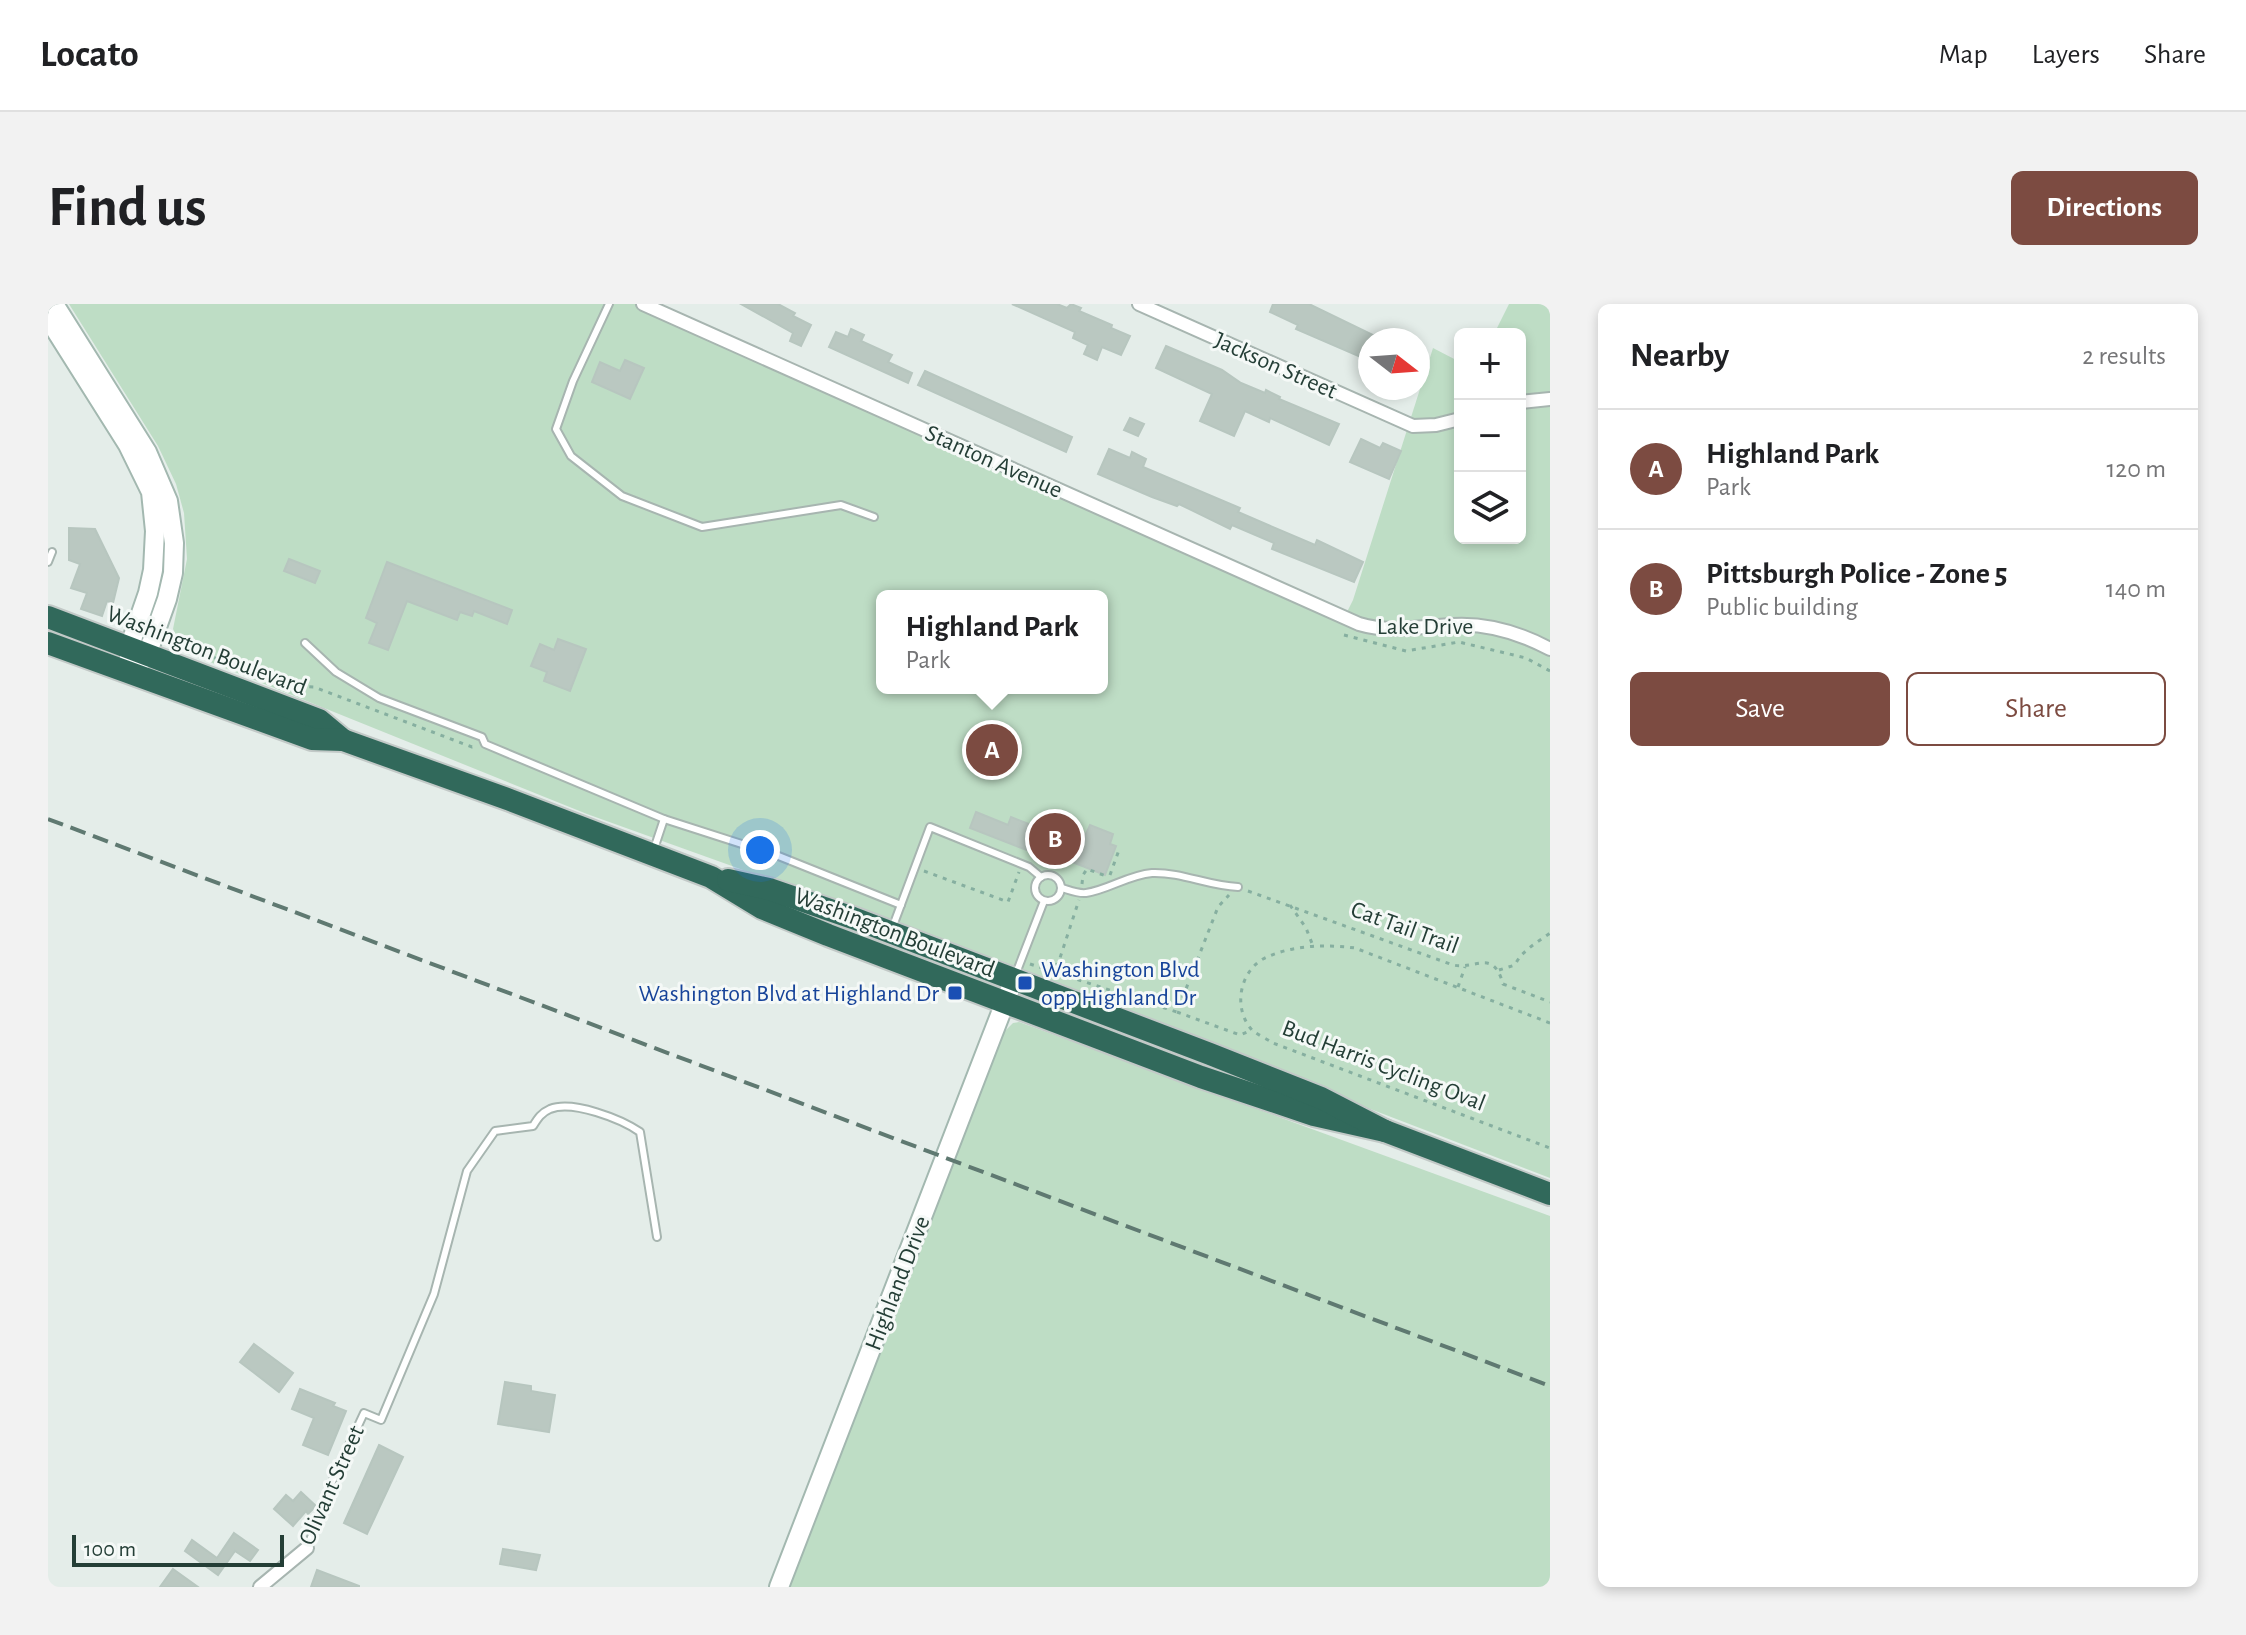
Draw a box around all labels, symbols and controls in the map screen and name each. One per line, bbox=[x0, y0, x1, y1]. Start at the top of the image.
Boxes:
text: Locato bbox=[40, 36, 139, 74]
text: Map bbox=[1939, 41, 1988, 69]
text: Layers bbox=[2032, 41, 2100, 69]
text: Share bbox=[2144, 41, 2206, 69]
button: Directions bbox=[2011, 171, 2198, 245]
text: Find us bbox=[48, 180, 206, 236]
street label: Jackson Street bbox=[1211, 328, 1341, 404]
north arrow bbox=[1358, 328, 1430, 400]
map controls bbox=[1454, 328, 1526, 544]
button: + bbox=[1454, 328, 1526, 400]
text: Nearby bbox=[1630, 339, 1729, 373]
text: 2 results bbox=[2082, 343, 2166, 369]
button: − bbox=[1454, 400, 1526, 472]
street label: Stanton Avenue bbox=[921, 421, 1066, 503]
text: Highland Park bbox=[1706, 439, 1879, 469]
text: A bbox=[1648, 456, 1664, 482]
text: 120 m bbox=[2106, 456, 2166, 482]
button: layers bbox=[1454, 472, 1526, 544]
text: Park bbox=[1706, 474, 1751, 500]
text: Pittsburgh Police - Zone 5 bbox=[1706, 559, 2007, 589]
text: B bbox=[1648, 576, 1664, 602]
text: 140 m bbox=[2106, 576, 2166, 602]
popup bbox=[876, 590, 1108, 694]
text: Public building bbox=[1706, 594, 1858, 620]
street label: Washington Boulevard bbox=[103, 602, 310, 700]
text: Highland Park bbox=[905, 612, 1079, 642]
street label: Lake Drive bbox=[1377, 615, 1473, 639]
text: Park bbox=[905, 647, 950, 673]
button: Save bbox=[1630, 672, 1890, 746]
button: Share bbox=[1906, 672, 2166, 746]
pin: A bbox=[966, 720, 1018, 780]
pin: B bbox=[1029, 809, 1081, 869]
your location bbox=[740, 830, 780, 870]
street label: Washington Boulevard bbox=[791, 884, 998, 982]
street label: Cat Tail Trail bbox=[1348, 897, 1462, 958]
place label: Washington Blvd opp Highland Dr bbox=[1041, 958, 1200, 1010]
marker: Washington Blvd opp Highland Dr bbox=[1016, 974, 1034, 992]
place label: Washington Blvd at Highland Dr bbox=[638, 982, 939, 1006]
marker: Washington Blvd at Highland Dr bbox=[946, 984, 964, 1002]
street label: Bud Harris Cycling Oval bbox=[1279, 1016, 1489, 1116]
street label: Highland Drive bbox=[861, 1213, 935, 1354]
street label: Olivant Street bbox=[295, 1422, 369, 1549]
scale bar bbox=[72, 1531, 284, 1567]
text: 100 m bbox=[84, 1538, 136, 1560]

